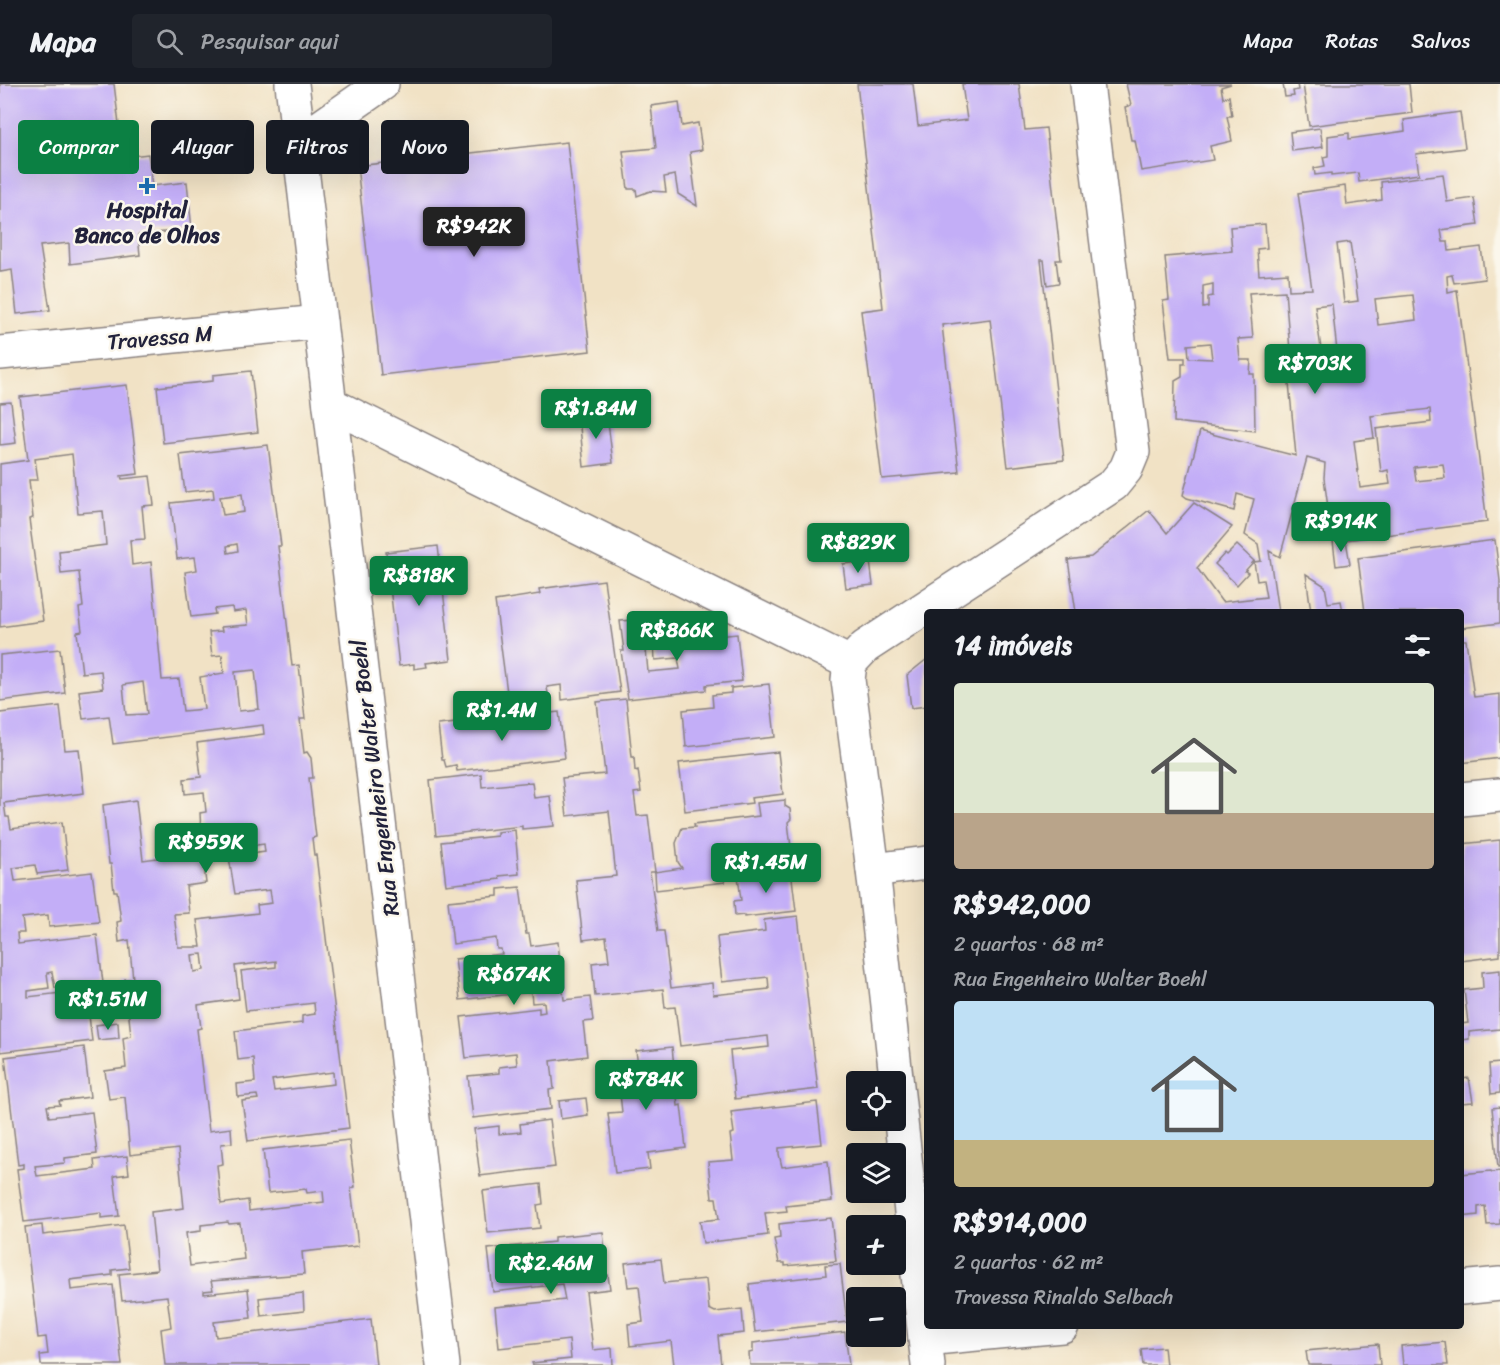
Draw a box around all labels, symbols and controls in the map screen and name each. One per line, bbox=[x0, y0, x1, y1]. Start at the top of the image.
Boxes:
search box bbox=[132, 14, 552, 68]
text: Mapa bbox=[30, 17, 96, 66]
text: Pesquisar aqui bbox=[201, 22, 339, 61]
text: Mapa bbox=[1243, 22, 1292, 60]
text: Rotas bbox=[1325, 22, 1378, 60]
text: Salvos bbox=[1411, 22, 1470, 60]
icon: search bbox=[153, 25, 186, 58]
chip: Comprar bbox=[18, 120, 139, 174]
chip: Alugar bbox=[151, 120, 254, 174]
chip: Filtros bbox=[266, 120, 369, 174]
chip: Novo bbox=[381, 120, 469, 174]
marker: Hospital Banco de Olhos bbox=[138, 177, 156, 195]
place label: Hospital Banco de Olhos bbox=[75, 191, 220, 255]
pin: R$942K bbox=[425, 207, 523, 258]
text: R$942K bbox=[437, 209, 511, 244]
street label: Travessa M bbox=[106, 313, 214, 362]
pin: R$703K bbox=[1266, 344, 1364, 395]
text: R$703K bbox=[1279, 346, 1351, 381]
pin: R$1.84M bbox=[541, 389, 651, 440]
text: R$1.84M bbox=[555, 391, 637, 426]
pin: R$914K bbox=[1292, 502, 1390, 553]
text: R$914K bbox=[1305, 504, 1377, 539]
pin: R$829K bbox=[809, 523, 907, 574]
text: R$829K bbox=[821, 525, 895, 560]
pin: R$818K bbox=[370, 556, 468, 607]
text: R$818K bbox=[384, 558, 454, 593]
pin: R$866K bbox=[628, 611, 726, 662]
text: R$866K bbox=[641, 613, 713, 648]
text: 14 imóveis bbox=[954, 622, 1072, 668]
icon: filters bbox=[1401, 629, 1434, 662]
street label: Rua Engenheiro Walter Boehl bbox=[338, 637, 411, 918]
pin: R$1.4M bbox=[453, 691, 551, 742]
text: R$1.4M bbox=[467, 693, 537, 728]
icon: home bbox=[1140, 722, 1248, 830]
pin: R$959K bbox=[157, 823, 255, 874]
text: R$959K bbox=[169, 825, 243, 860]
pin: R$1.45M bbox=[711, 843, 821, 894]
text: R$1.45M bbox=[725, 845, 807, 880]
text: R$942,000 bbox=[954, 881, 1091, 927]
text: 2 quartos · 68 m² bbox=[954, 927, 1104, 962]
pin: R$674K bbox=[465, 955, 563, 1006]
text: R$674K bbox=[477, 957, 551, 992]
text: Rua Engenheiro Walter Boehl bbox=[954, 962, 1207, 997]
pin: R$1.51M bbox=[53, 980, 163, 1031]
text: R$1.51M bbox=[69, 982, 147, 1017]
icon: home bbox=[1140, 1040, 1248, 1148]
pin: R$784K bbox=[597, 1060, 695, 1111]
text: R$784K bbox=[609, 1062, 683, 1097]
map controls bbox=[846, 1071, 906, 1347]
button: locate bbox=[846, 1071, 906, 1131]
button: layers bbox=[846, 1143, 906, 1203]
text: R$914,000 bbox=[954, 1199, 1087, 1245]
button: + bbox=[846, 1215, 906, 1275]
pin: R$2.46M bbox=[496, 1244, 606, 1295]
text: 2 quartos · 62 m² bbox=[954, 1245, 1104, 1280]
text: R$2.46M bbox=[509, 1246, 593, 1281]
text: Travessa Rinaldo Selbach bbox=[954, 1280, 1173, 1315]
button: − bbox=[846, 1287, 906, 1347]

